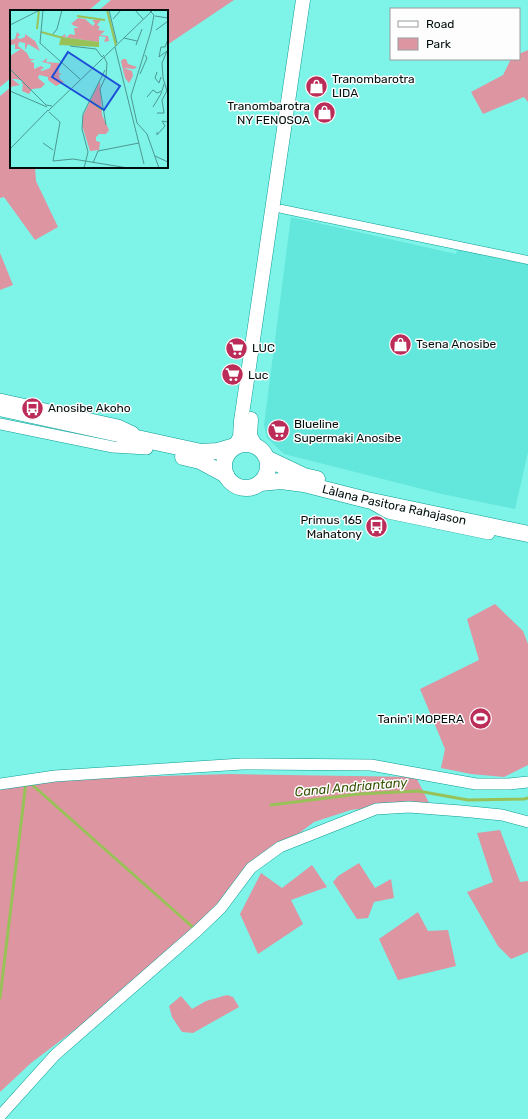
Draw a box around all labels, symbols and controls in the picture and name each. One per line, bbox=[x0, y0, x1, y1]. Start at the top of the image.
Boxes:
legend bbox=[390, 8, 520, 60]
inset map bbox=[10, 10, 168, 168]
text: Road bbox=[426, 17, 454, 31]
text: Park bbox=[426, 37, 452, 51]
place label: Tranombarotra LIDA bbox=[332, 72, 415, 100]
shop icon: Tranombarotra LIDA bbox=[304, 73, 330, 99]
place label: Tranombarotra NY FENOSOA bbox=[227, 99, 310, 127]
shop icon: Tranombarotra NY FENOSOA bbox=[312, 100, 338, 126]
shop icon: Tsena Anosibe bbox=[388, 331, 414, 357]
supermarket icon: LUC bbox=[224, 335, 250, 361]
place label: Tsena Anosibe bbox=[416, 337, 497, 351]
place label: LUC bbox=[252, 341, 275, 355]
supermarket icon: Luc bbox=[219, 362, 245, 388]
place label: Luc bbox=[248, 368, 269, 382]
bus stop icon: Anosibe Akoho bbox=[19, 395, 45, 421]
place label: Anosibe Akoho bbox=[48, 401, 131, 415]
place label: Blueline Supermaki Anosibe bbox=[294, 417, 401, 445]
supermarket icon: Blueline Supermaki Anosibe bbox=[265, 418, 291, 444]
street label: Làlana Pasitora Rahajason bbox=[321, 482, 468, 528]
place label: Primus 165 Mahatony bbox=[300, 513, 362, 541]
bus stop icon: Primus 165 Mahatony bbox=[364, 514, 390, 540]
sports icon: Tanin'i MOPERA bbox=[467, 706, 493, 732]
place label: Tanin'i MOPERA bbox=[377, 712, 464, 726]
water label: Canal Andriantany bbox=[294, 775, 409, 799]

